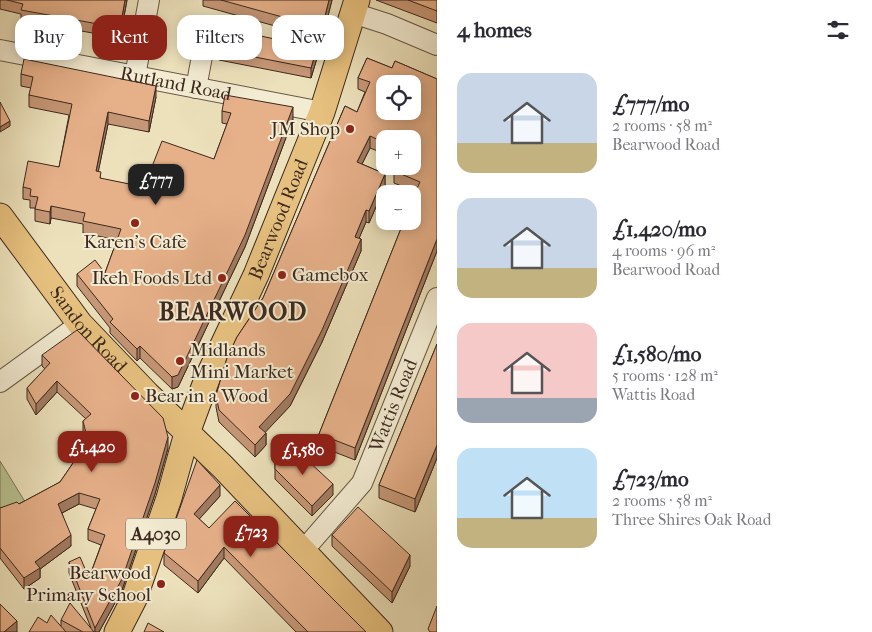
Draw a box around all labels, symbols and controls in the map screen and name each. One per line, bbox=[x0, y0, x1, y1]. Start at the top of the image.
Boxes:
chip: Buy bbox=[15, 15, 82, 60]
chip: Rent bbox=[92, 15, 167, 60]
chip: Filters bbox=[177, 15, 262, 60]
chip: New bbox=[272, 15, 344, 60]
icon: filters bbox=[824, 16, 852, 44]
text: 4 homes bbox=[457, 18, 532, 42]
street label: Rutland Road bbox=[118, 62, 234, 105]
map controls bbox=[376, 75, 421, 230]
button: locate bbox=[376, 75, 421, 120]
text: £777/mo bbox=[612, 92, 689, 116]
icon: home bbox=[497, 93, 557, 153]
text: 2 rooms · 58 m² bbox=[612, 116, 712, 135]
place label: JM Shop bbox=[269, 118, 340, 140]
marker: JM Shop bbox=[344, 123, 356, 135]
button: + bbox=[376, 130, 421, 175]
text: Bearwood Road bbox=[612, 135, 720, 154]
street label: Bearwood Road bbox=[244, 155, 313, 283]
pin: £777 bbox=[126, 164, 186, 206]
text: £777 bbox=[139, 170, 173, 189]
button: − bbox=[376, 185, 421, 230]
marker: Karen's Cafe bbox=[129, 217, 141, 229]
text: £1,420/mo bbox=[612, 217, 706, 241]
icon: home bbox=[497, 218, 557, 278]
place label: Karen's Cafe bbox=[83, 231, 187, 253]
text: 4 rooms · 96 m² bbox=[612, 241, 715, 260]
text: Bearwood Road bbox=[612, 260, 720, 279]
place label: Gamebox bbox=[292, 264, 369, 286]
place label: Ikeh Foods Ltd bbox=[92, 267, 213, 289]
marker: Gamebox bbox=[276, 269, 288, 281]
marker: Ikeh Foods Ltd bbox=[216, 272, 228, 284]
street label: Sandon Road bbox=[45, 282, 132, 378]
district label: BEARWOOD bbox=[159, 298, 307, 326]
place label: Midlands Mini Market bbox=[190, 339, 294, 383]
text: £1,580/mo bbox=[612, 342, 701, 366]
icon: home bbox=[497, 343, 557, 403]
marker: Midlands Mini Market bbox=[174, 355, 186, 367]
street label: Wattis Road bbox=[364, 355, 422, 456]
text: 5 rooms · 128 m² bbox=[612, 366, 718, 385]
place label: Bear in a Wood bbox=[145, 385, 269, 407]
text: Wattis Road bbox=[612, 385, 695, 404]
marker: Bear in a Wood bbox=[129, 390, 141, 402]
pin: £1,420 bbox=[51, 430, 133, 473]
pin: £1,580 bbox=[262, 434, 344, 476]
text: £1,420 bbox=[69, 437, 115, 456]
text: £1,580 bbox=[282, 440, 324, 459]
text: £723/mo bbox=[612, 467, 689, 491]
icon: home bbox=[497, 468, 557, 528]
text: 2 rooms · 58 m² bbox=[612, 491, 712, 510]
text: Three Shires Oak Road bbox=[612, 510, 771, 529]
pin: £723 bbox=[221, 516, 281, 558]
road number: A4030 bbox=[126, 518, 186, 550]
text: £723 bbox=[234, 522, 268, 541]
place label: Bearwood Primary School bbox=[26, 562, 152, 606]
marker: Bearwood Primary School bbox=[155, 578, 167, 590]

